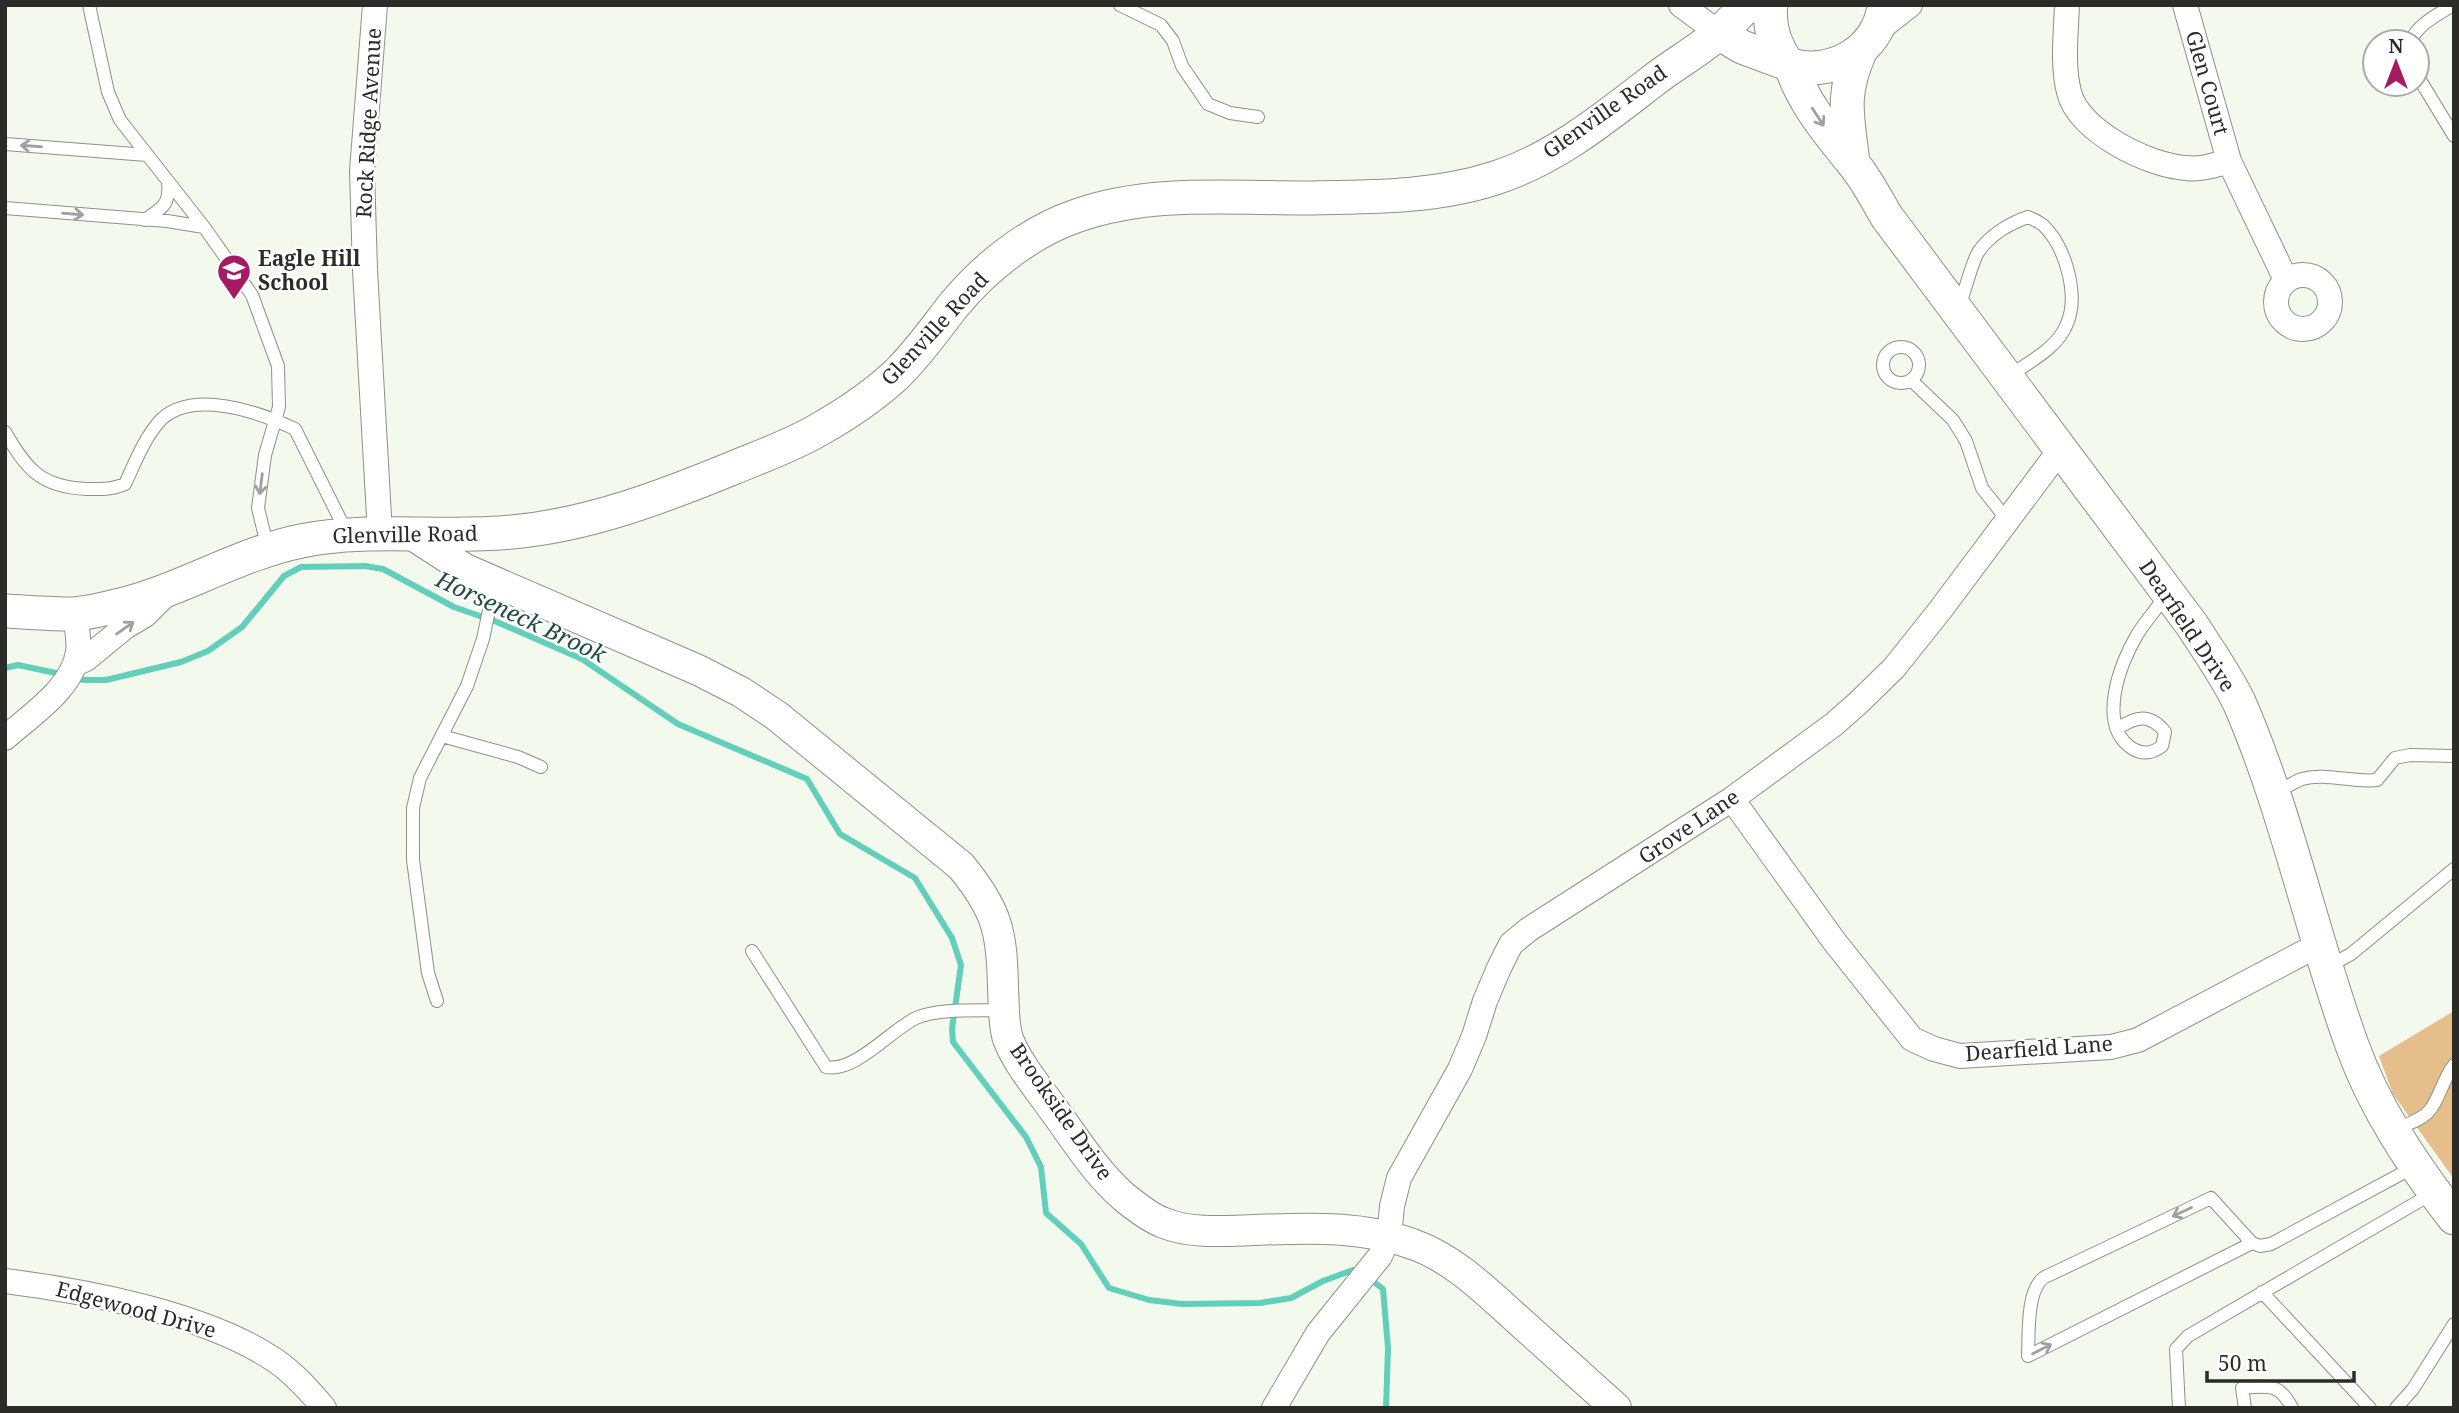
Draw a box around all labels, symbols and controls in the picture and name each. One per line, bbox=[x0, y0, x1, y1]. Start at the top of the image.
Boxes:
street label: Rock Ridge Avenue bbox=[349, 27, 387, 219]
street label: Glen Court bbox=[2180, 27, 2236, 138]
north arrow bbox=[2361, 28, 2431, 98]
text: N bbox=[2389, 33, 2404, 59]
street label: Glenville Road bbox=[1537, 58, 1672, 164]
one-way arrow bbox=[1811, 107, 1825, 127]
one-way arrow bbox=[20, 139, 42, 152]
one-way arrow bbox=[61, 208, 84, 221]
place label: Eagle Hill School bbox=[258, 244, 361, 296]
school or university icon: Eagle Hill School bbox=[215, 252, 253, 301]
street label: Glenville Road bbox=[874, 265, 994, 391]
one-way arrow bbox=[254, 472, 267, 495]
street label: Glenville Road bbox=[332, 519, 478, 549]
street label: Dearfield Drive bbox=[2133, 554, 2242, 697]
water label: Horseneck Brook bbox=[430, 562, 613, 670]
one-way arrow bbox=[115, 621, 134, 635]
street label: Grove Lane bbox=[1633, 782, 1744, 870]
street label: Dearfield Lane bbox=[1964, 1029, 2114, 1067]
street label: Brookside Drive bbox=[1004, 1037, 1120, 1185]
one-way arrow bbox=[2172, 1206, 2193, 1219]
street label: Edgewood Drive bbox=[53, 1274, 219, 1344]
scale bar bbox=[2207, 1340, 2354, 1384]
one-way arrow bbox=[2031, 1341, 2052, 1355]
text: 50 m bbox=[2218, 1349, 2267, 1377]

